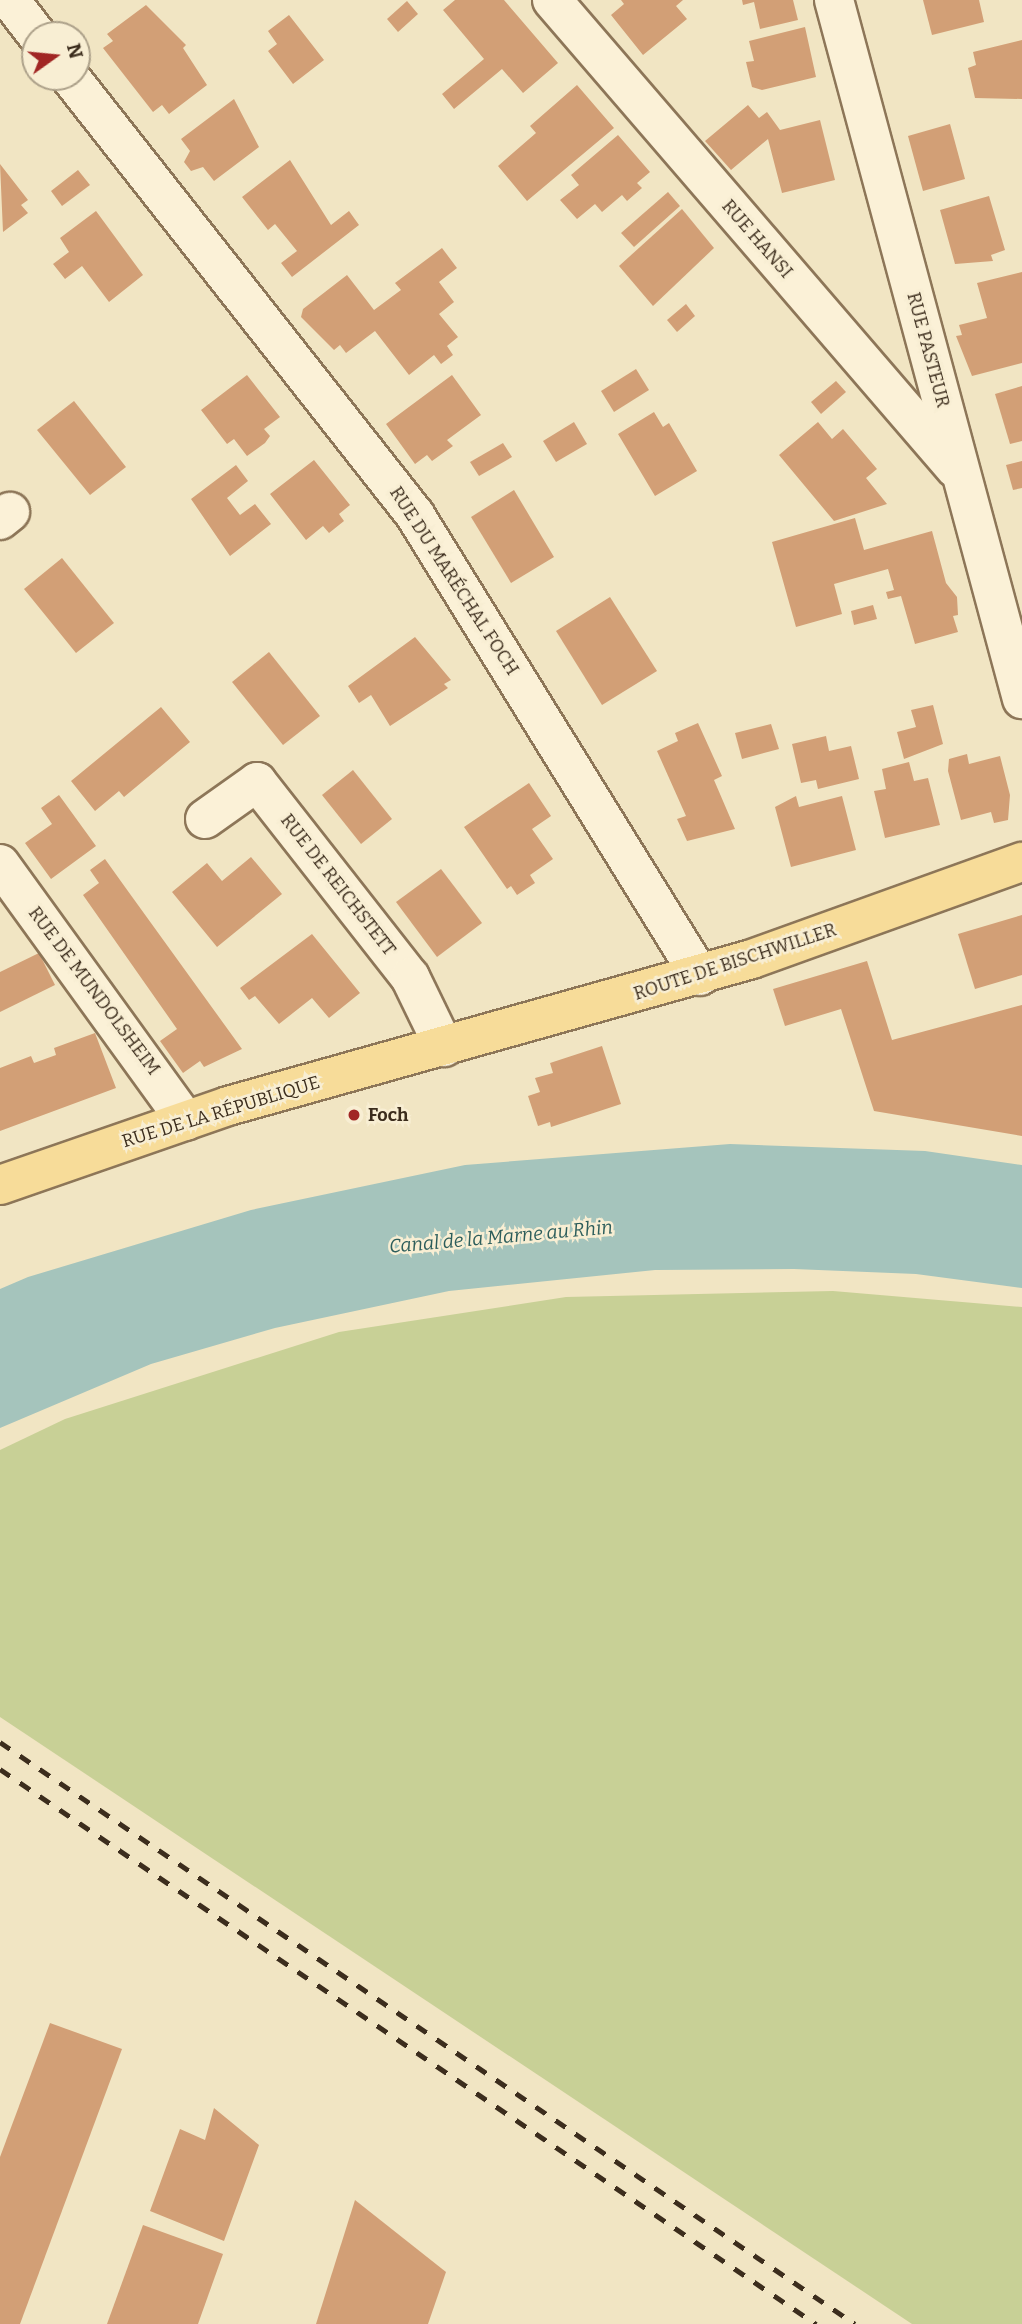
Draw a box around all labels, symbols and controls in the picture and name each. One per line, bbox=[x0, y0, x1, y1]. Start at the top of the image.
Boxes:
north arrow bbox=[21, 21, 91, 91]
text: N bbox=[62, 41, 88, 61]
street label: RUE HANSI bbox=[717, 195, 797, 283]
street label: RUE PASTEUR bbox=[902, 290, 954, 410]
street label: RUE DU MARÉCHAL FOCH bbox=[385, 483, 523, 679]
street label: RUE DE REICHSTETT bbox=[276, 810, 400, 960]
street label: RUE DE MUNDOLSHEIM bbox=[24, 903, 164, 1079]
street label: ROUTE DE BISCHWILLER bbox=[631, 919, 839, 1005]
street label: RUE DE LA RÉPUBLIQUE bbox=[119, 1072, 323, 1152]
place label: Foch bbox=[368, 1104, 408, 1126]
marker: Foch bbox=[346, 1107, 362, 1123]
water label: Canal de la Marne au Rhin bbox=[388, 1216, 614, 1258]

